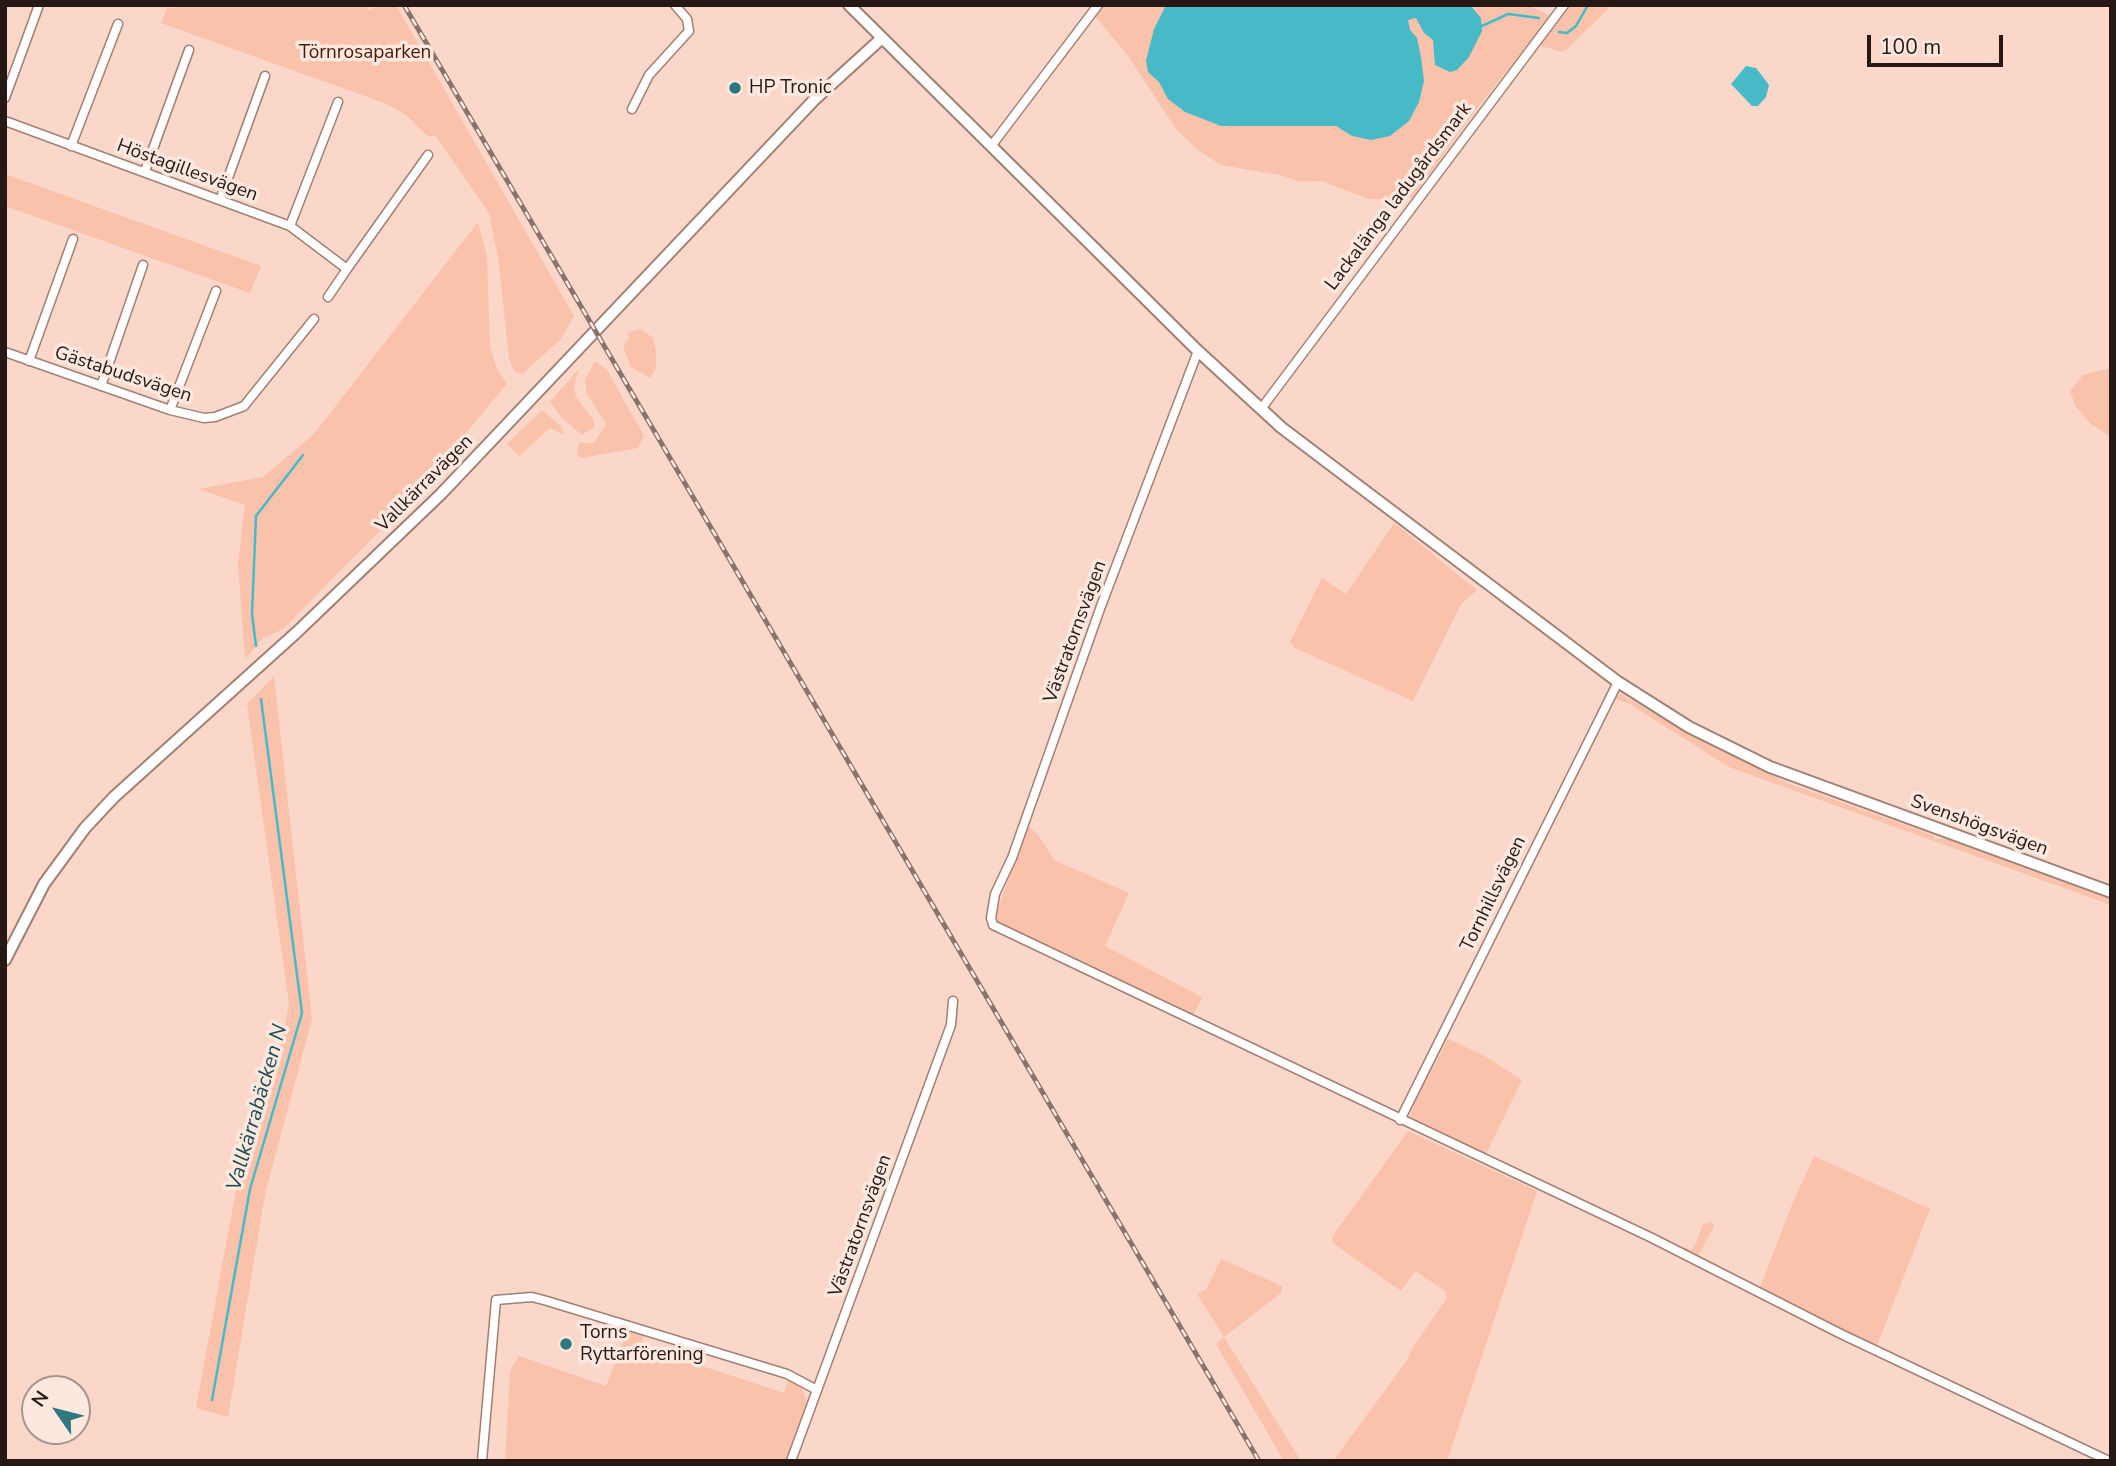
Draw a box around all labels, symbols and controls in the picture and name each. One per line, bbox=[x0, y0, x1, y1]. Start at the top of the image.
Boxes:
scale bar bbox=[1871, 21, 2008, 65]
text: 100 m bbox=[1880, 33, 1941, 61]
park label: Törnrosaparken bbox=[299, 42, 431, 64]
place label: HP Tronic bbox=[749, 77, 832, 99]
marker: HP Tronic bbox=[727, 80, 743, 96]
street label: Lackalänga ladugårdsmark bbox=[1321, 99, 1477, 295]
street label: Höstagillesvägen bbox=[113, 135, 261, 207]
street label: Gästabudsvägen bbox=[51, 342, 195, 408]
street label: Vallkärravägen bbox=[372, 431, 478, 537]
street label: Västratornsvägen bbox=[1040, 558, 1112, 706]
street label: Svenshögsvägen bbox=[1907, 791, 2051, 861]
street label: Tornhillsvägen bbox=[1456, 833, 1532, 955]
water label: Vallkärrabäcken N bbox=[222, 1022, 294, 1194]
street label: Västratornsvägen bbox=[825, 1152, 897, 1300]
place label: Torns Ryttarförening bbox=[580, 1322, 704, 1366]
marker: Torns Ryttarförening bbox=[558, 1336, 574, 1352]
north arrow bbox=[21, 1375, 91, 1445]
text: N bbox=[26, 1386, 55, 1412]

